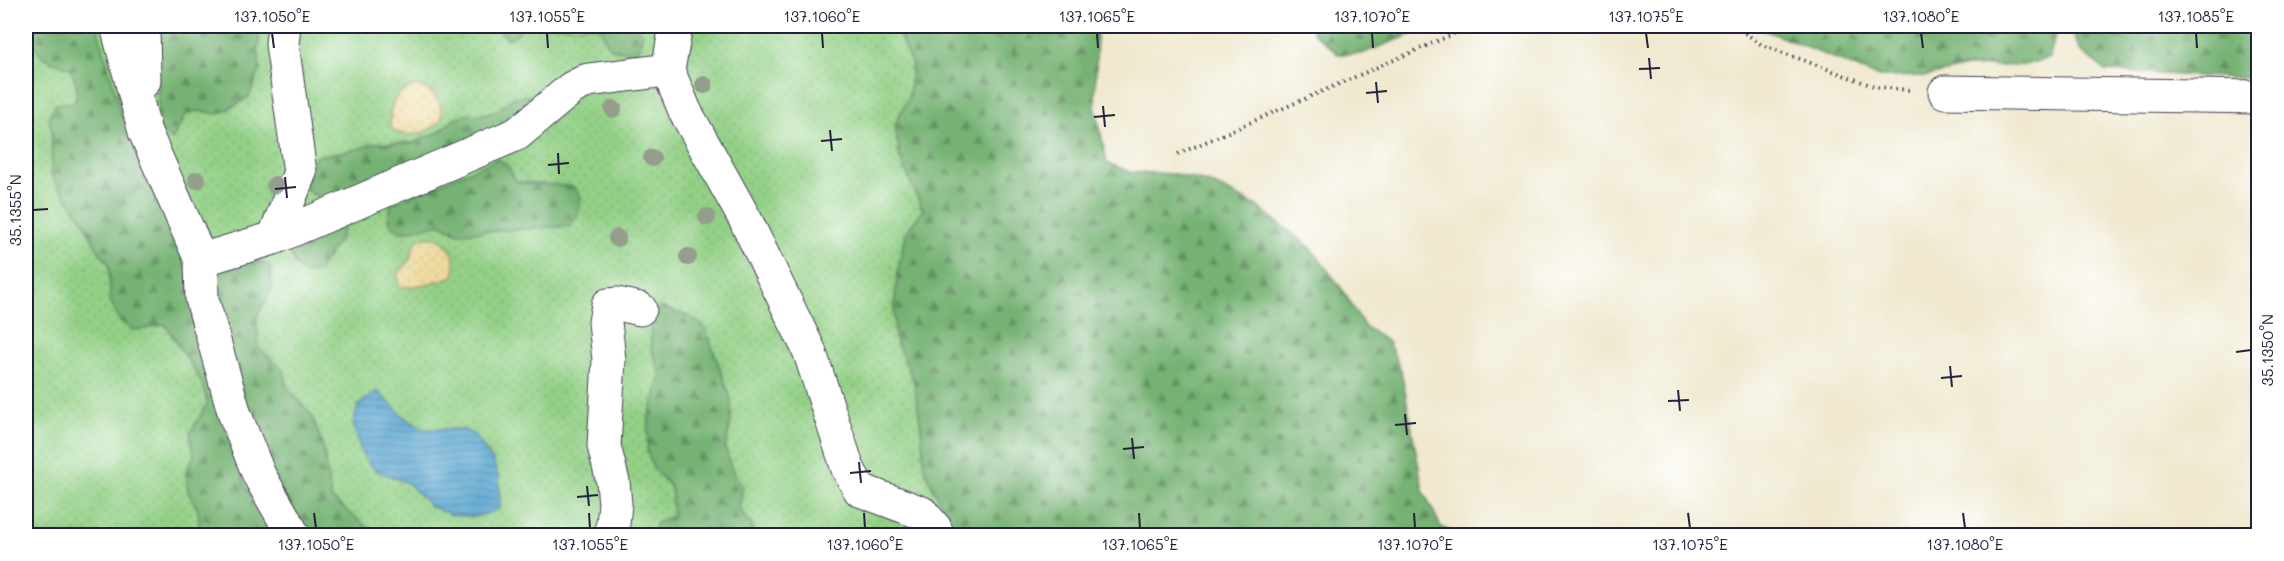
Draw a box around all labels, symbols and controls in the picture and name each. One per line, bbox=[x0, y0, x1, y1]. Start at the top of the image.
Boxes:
text: 137.1050°E bbox=[234, 6, 311, 26]
text: 137.1055°E bbox=[509, 6, 585, 26]
text: 137.1060°E bbox=[784, 6, 861, 26]
text: 137.1065°E bbox=[1059, 6, 1136, 26]
text: 137.1070°E bbox=[1334, 6, 1411, 26]
text: 137.1075°E bbox=[1608, 6, 1684, 26]
text: 137.1080°E bbox=[1883, 6, 1960, 26]
text: 137.1085°E bbox=[2158, 6, 2235, 26]
text: 35.1355°N bbox=[5, 174, 25, 246]
text: 35.1350°N bbox=[2257, 314, 2277, 386]
text: 137.1050°E bbox=[278, 534, 355, 554]
text: 137.1055°E bbox=[552, 534, 628, 554]
text: 137.1060°E bbox=[827, 534, 904, 554]
text: 137.1065°E bbox=[1102, 534, 1179, 554]
text: 137.1070°E bbox=[1377, 534, 1454, 554]
text: 137.1075°E bbox=[1652, 534, 1728, 554]
text: 137.1080°E bbox=[1927, 534, 2004, 554]

